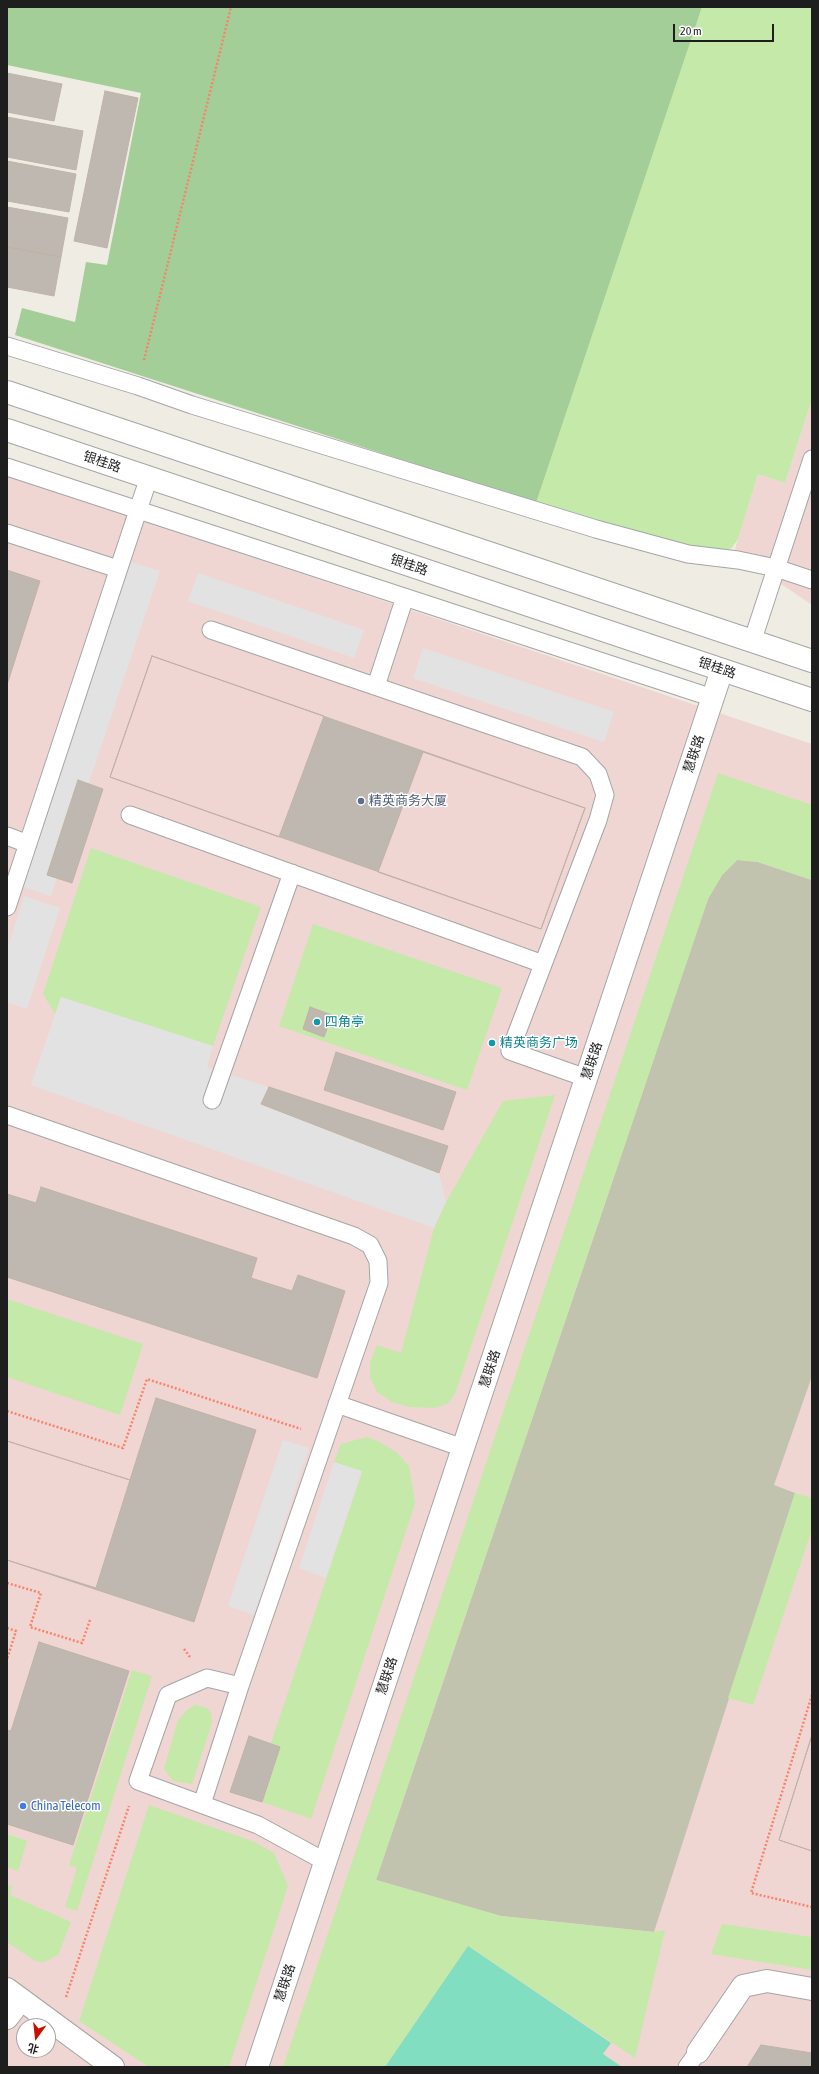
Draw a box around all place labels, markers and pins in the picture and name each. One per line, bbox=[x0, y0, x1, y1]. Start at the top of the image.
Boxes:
place label: 精英商务大厦 bbox=[369, 793, 447, 809]
marker: 精英商务大厦 bbox=[356, 796, 366, 806]
place label: 四角亭 bbox=[325, 1014, 364, 1030]
marker: 四角亭 bbox=[312, 1017, 322, 1027]
place label: 精英商务广场 bbox=[500, 1035, 578, 1051]
marker: 精英商务广场 bbox=[487, 1038, 497, 1048]
place label: China Telecom bbox=[31, 1798, 101, 1814]
marker: China Telecom bbox=[18, 1801, 28, 1811]

